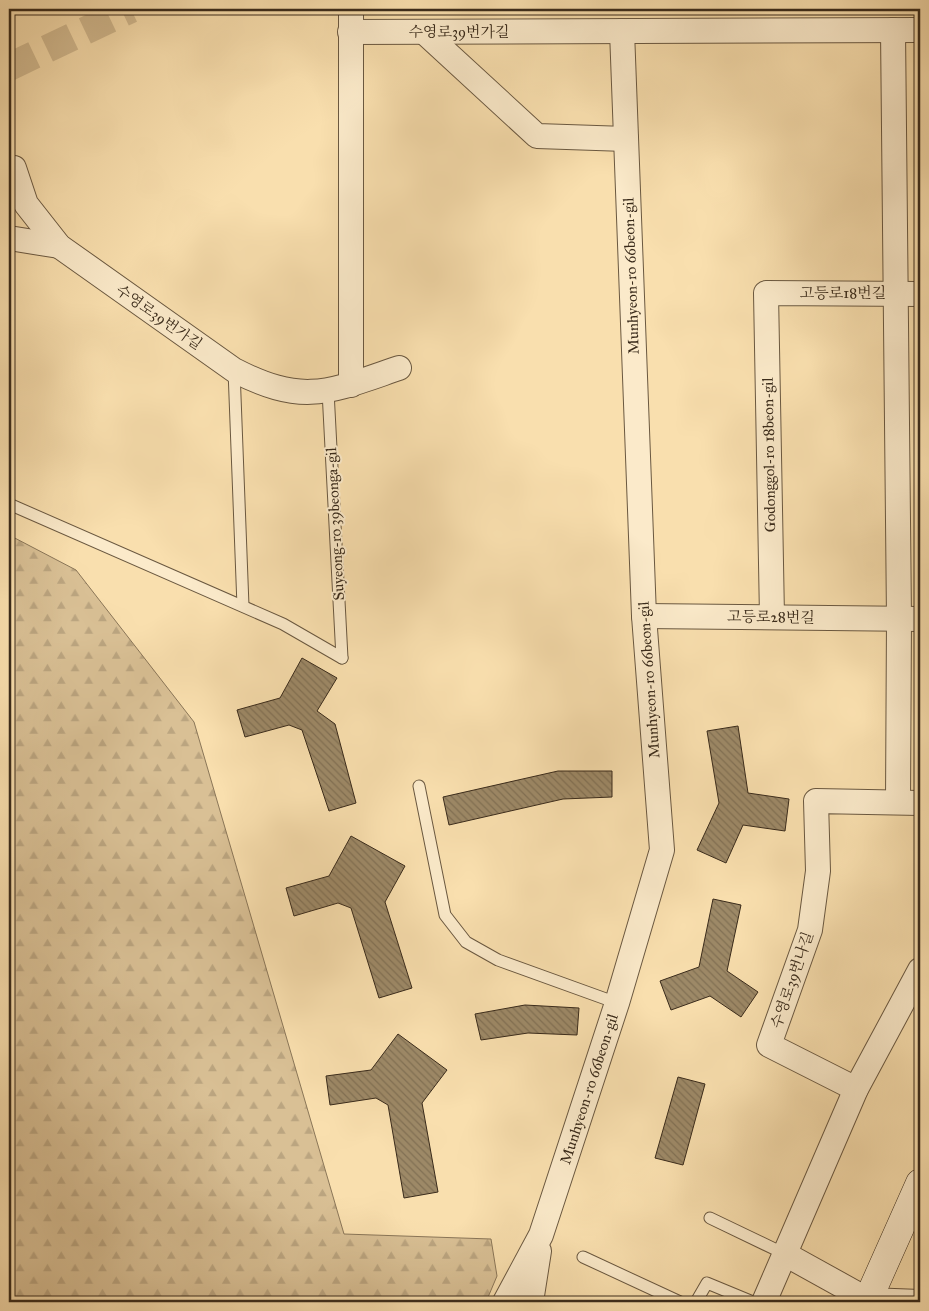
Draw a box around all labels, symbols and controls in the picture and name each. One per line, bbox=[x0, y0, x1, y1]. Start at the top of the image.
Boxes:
street label: 수영로39번가길 bbox=[409, 23, 510, 41]
street label: Munhyeon-ro 66beon-gil bbox=[619, 196, 643, 355]
street label: 수영로39번가길 bbox=[112, 281, 206, 353]
street label: 고등로18번길 bbox=[800, 284, 886, 302]
street label: Godonggol-ro 18beon-gil bbox=[759, 377, 779, 533]
street label: Suyeong-ro 39beonga-gil bbox=[322, 446, 348, 601]
street label: Munhyeon-ro 66beon-gil bbox=[634, 600, 663, 759]
street label: 고등로28번길 bbox=[727, 607, 815, 627]
street label: 수영로39번나길 bbox=[767, 929, 817, 1031]
street label: Munhyeon-ro 66beon-gil bbox=[556, 1011, 622, 1166]

